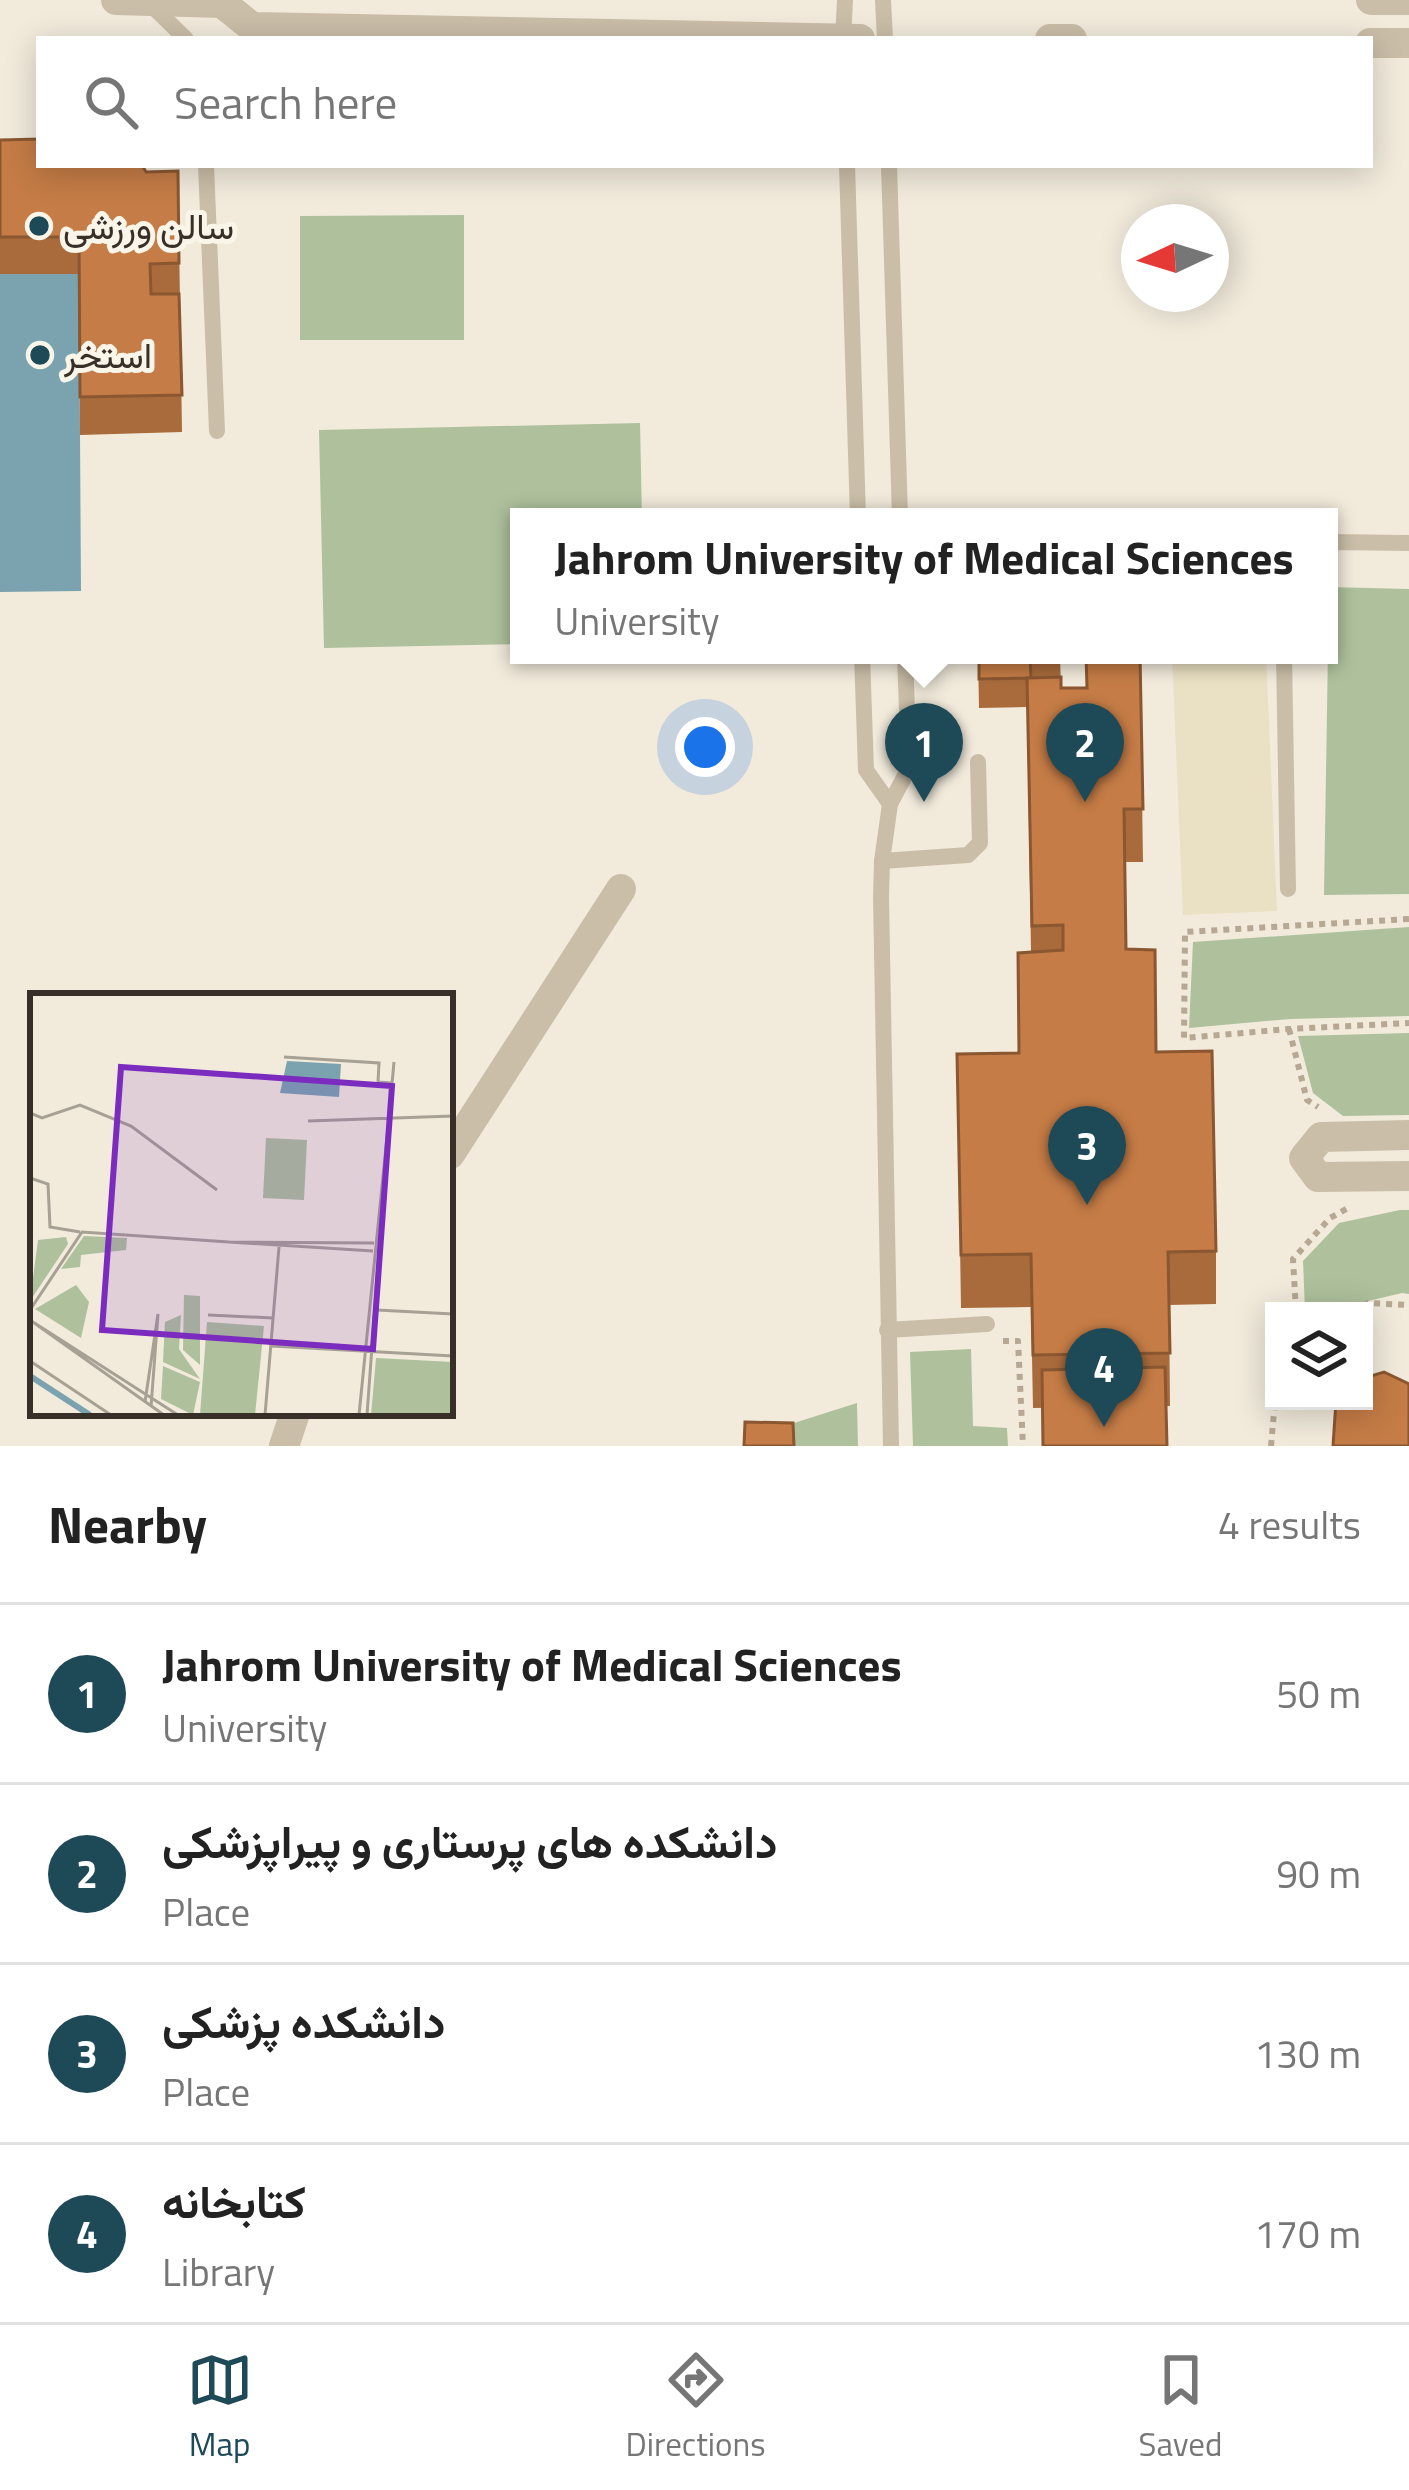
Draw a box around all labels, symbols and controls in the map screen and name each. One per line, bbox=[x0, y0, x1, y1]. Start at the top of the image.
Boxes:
search box bbox=[36, 36, 1373, 168]
text: Search here bbox=[174, 68, 397, 136]
icon: search bbox=[78, 69, 144, 135]
place label: سالن ورزشی bbox=[63, 198, 234, 253]
north arrow bbox=[1121, 204, 1229, 312]
marker: سالن ورزشی bbox=[26, 213, 52, 239]
place label: استخر bbox=[63, 327, 152, 382]
marker: استخر bbox=[27, 342, 53, 368]
popup bbox=[510, 508, 1338, 664]
text: Jahrom University of Medical Sciences bbox=[554, 523, 1294, 591]
text: University bbox=[554, 591, 720, 650]
pin: 1 bbox=[885, 703, 963, 802]
pin: 2 bbox=[1046, 703, 1124, 802]
your location bbox=[675, 717, 735, 777]
inset map bbox=[30, 993, 453, 1416]
pin: 3 bbox=[1048, 1106, 1126, 1205]
map controls bbox=[1265, 1302, 1373, 1410]
button: layers bbox=[1265, 1302, 1373, 1410]
pin: 4 bbox=[1065, 1328, 1143, 1427]
text: Nearby bbox=[48, 1485, 207, 1563]
text: 4 results bbox=[1218, 1495, 1361, 1554]
text: Jahrom University of Medical Sciences bbox=[162, 1630, 902, 1698]
text: 1 bbox=[76, 1664, 98, 1723]
text: 50 m bbox=[1276, 1664, 1361, 1723]
text: University bbox=[162, 1698, 327, 1757]
text: دانشکده های پرستاری و پیراپزشکی bbox=[162, 1807, 777, 1875]
text: 2 bbox=[76, 1844, 98, 1903]
text: 90 m bbox=[1276, 1844, 1361, 1903]
text: Place bbox=[162, 1882, 250, 1941]
text: دانشکده پزشکی bbox=[162, 1987, 445, 2055]
text: 3 bbox=[76, 2024, 98, 2083]
text: 130 m bbox=[1254, 2024, 1361, 2083]
text: Place bbox=[162, 2062, 250, 2121]
text: کتابخانه bbox=[162, 2167, 306, 2235]
text: 4 bbox=[76, 2204, 98, 2263]
text: 170 m bbox=[1254, 2204, 1361, 2263]
text: Library bbox=[162, 2242, 275, 2301]
tab: Map bbox=[187, 2347, 253, 2469]
tab: Directions bbox=[626, 2347, 766, 2469]
tab: Saved bbox=[1139, 2347, 1222, 2469]

